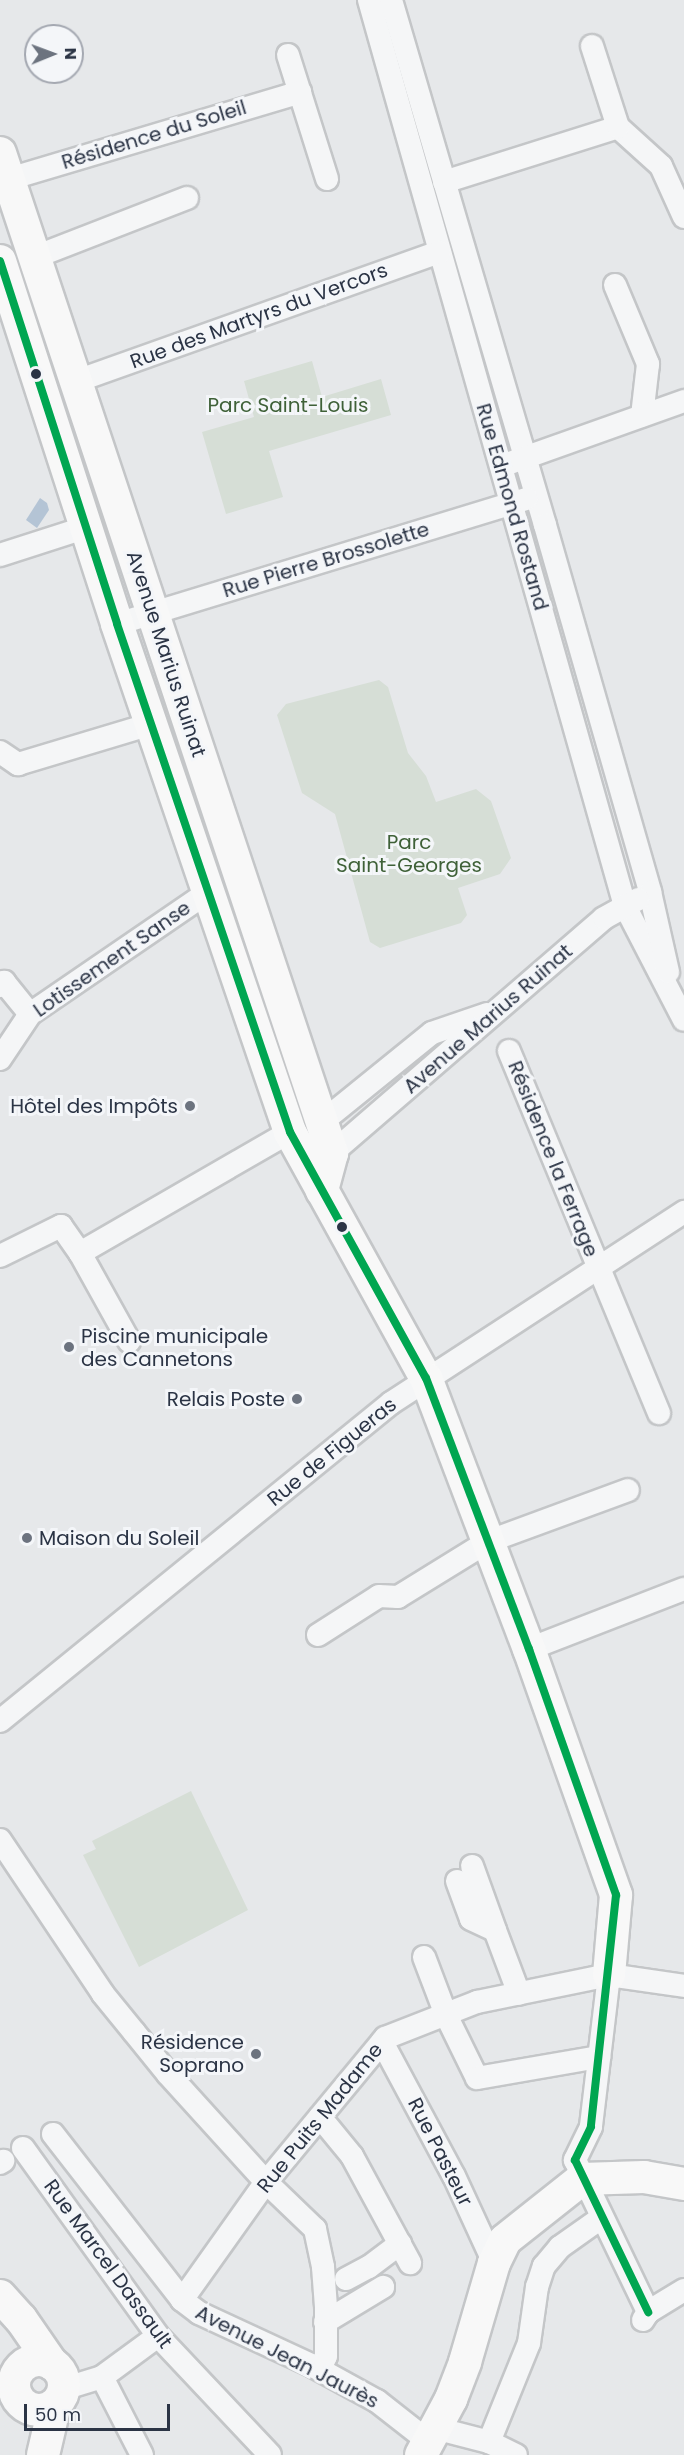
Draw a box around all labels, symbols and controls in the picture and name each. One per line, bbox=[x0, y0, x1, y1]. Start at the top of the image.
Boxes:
north arrow bbox=[24, 24, 84, 84]
text: N bbox=[59, 47, 82, 60]
street label: Résidence du Soleil bbox=[59, 95, 249, 175]
street label: Rue des Martyrs du Vercors bbox=[127, 258, 391, 374]
unlabelled marker bbox=[30, 368, 42, 380]
park label: Parc Saint-Louis bbox=[208, 393, 368, 417]
street label: Rue Edmond Rostand bbox=[471, 401, 553, 613]
street label: Rue Pierre Brossolette bbox=[220, 517, 432, 603]
street label: Avenue Marius Ruinat bbox=[121, 548, 211, 760]
park label: Parc Saint-Georges bbox=[336, 831, 482, 878]
street label: Lotissement Sanse bbox=[29, 896, 195, 1022]
street label: Avenue Marius Ruinat bbox=[399, 939, 577, 1099]
street label: Résidence la Ferrage bbox=[503, 1058, 603, 1260]
place label: Hôtel des Impôts bbox=[10, 1094, 178, 1118]
marker: Hôtel des Impôts bbox=[183, 1099, 197, 1113]
unlabelled marker bbox=[336, 1221, 348, 1233]
place label: Piscine municipale des Cannetons bbox=[81, 1324, 268, 1371]
marker: Piscine municipale des Cannetons bbox=[62, 1340, 76, 1354]
place label: Relais Poste bbox=[167, 1387, 285, 1411]
marker: Relais Poste bbox=[290, 1392, 304, 1406]
street label: Rue de Figueras bbox=[263, 1393, 401, 1511]
place label: Maison du Soleil bbox=[39, 1526, 199, 1550]
marker: Maison du Soleil bbox=[20, 1531, 34, 1545]
place label: Résidence Soprano bbox=[141, 2030, 244, 2077]
street label: Rue Puits Madame bbox=[252, 2038, 388, 2198]
marker: Résidence Soprano bbox=[249, 2047, 263, 2061]
street label: Rue Pasteur bbox=[402, 2094, 478, 2210]
street label: Rue Marcel Dassault bbox=[39, 2175, 177, 2353]
street label: Avenue Jean Jaurès bbox=[191, 2300, 383, 2414]
scale bar bbox=[27, 2392, 172, 2430]
text: 50 m bbox=[35, 2402, 81, 2427]

